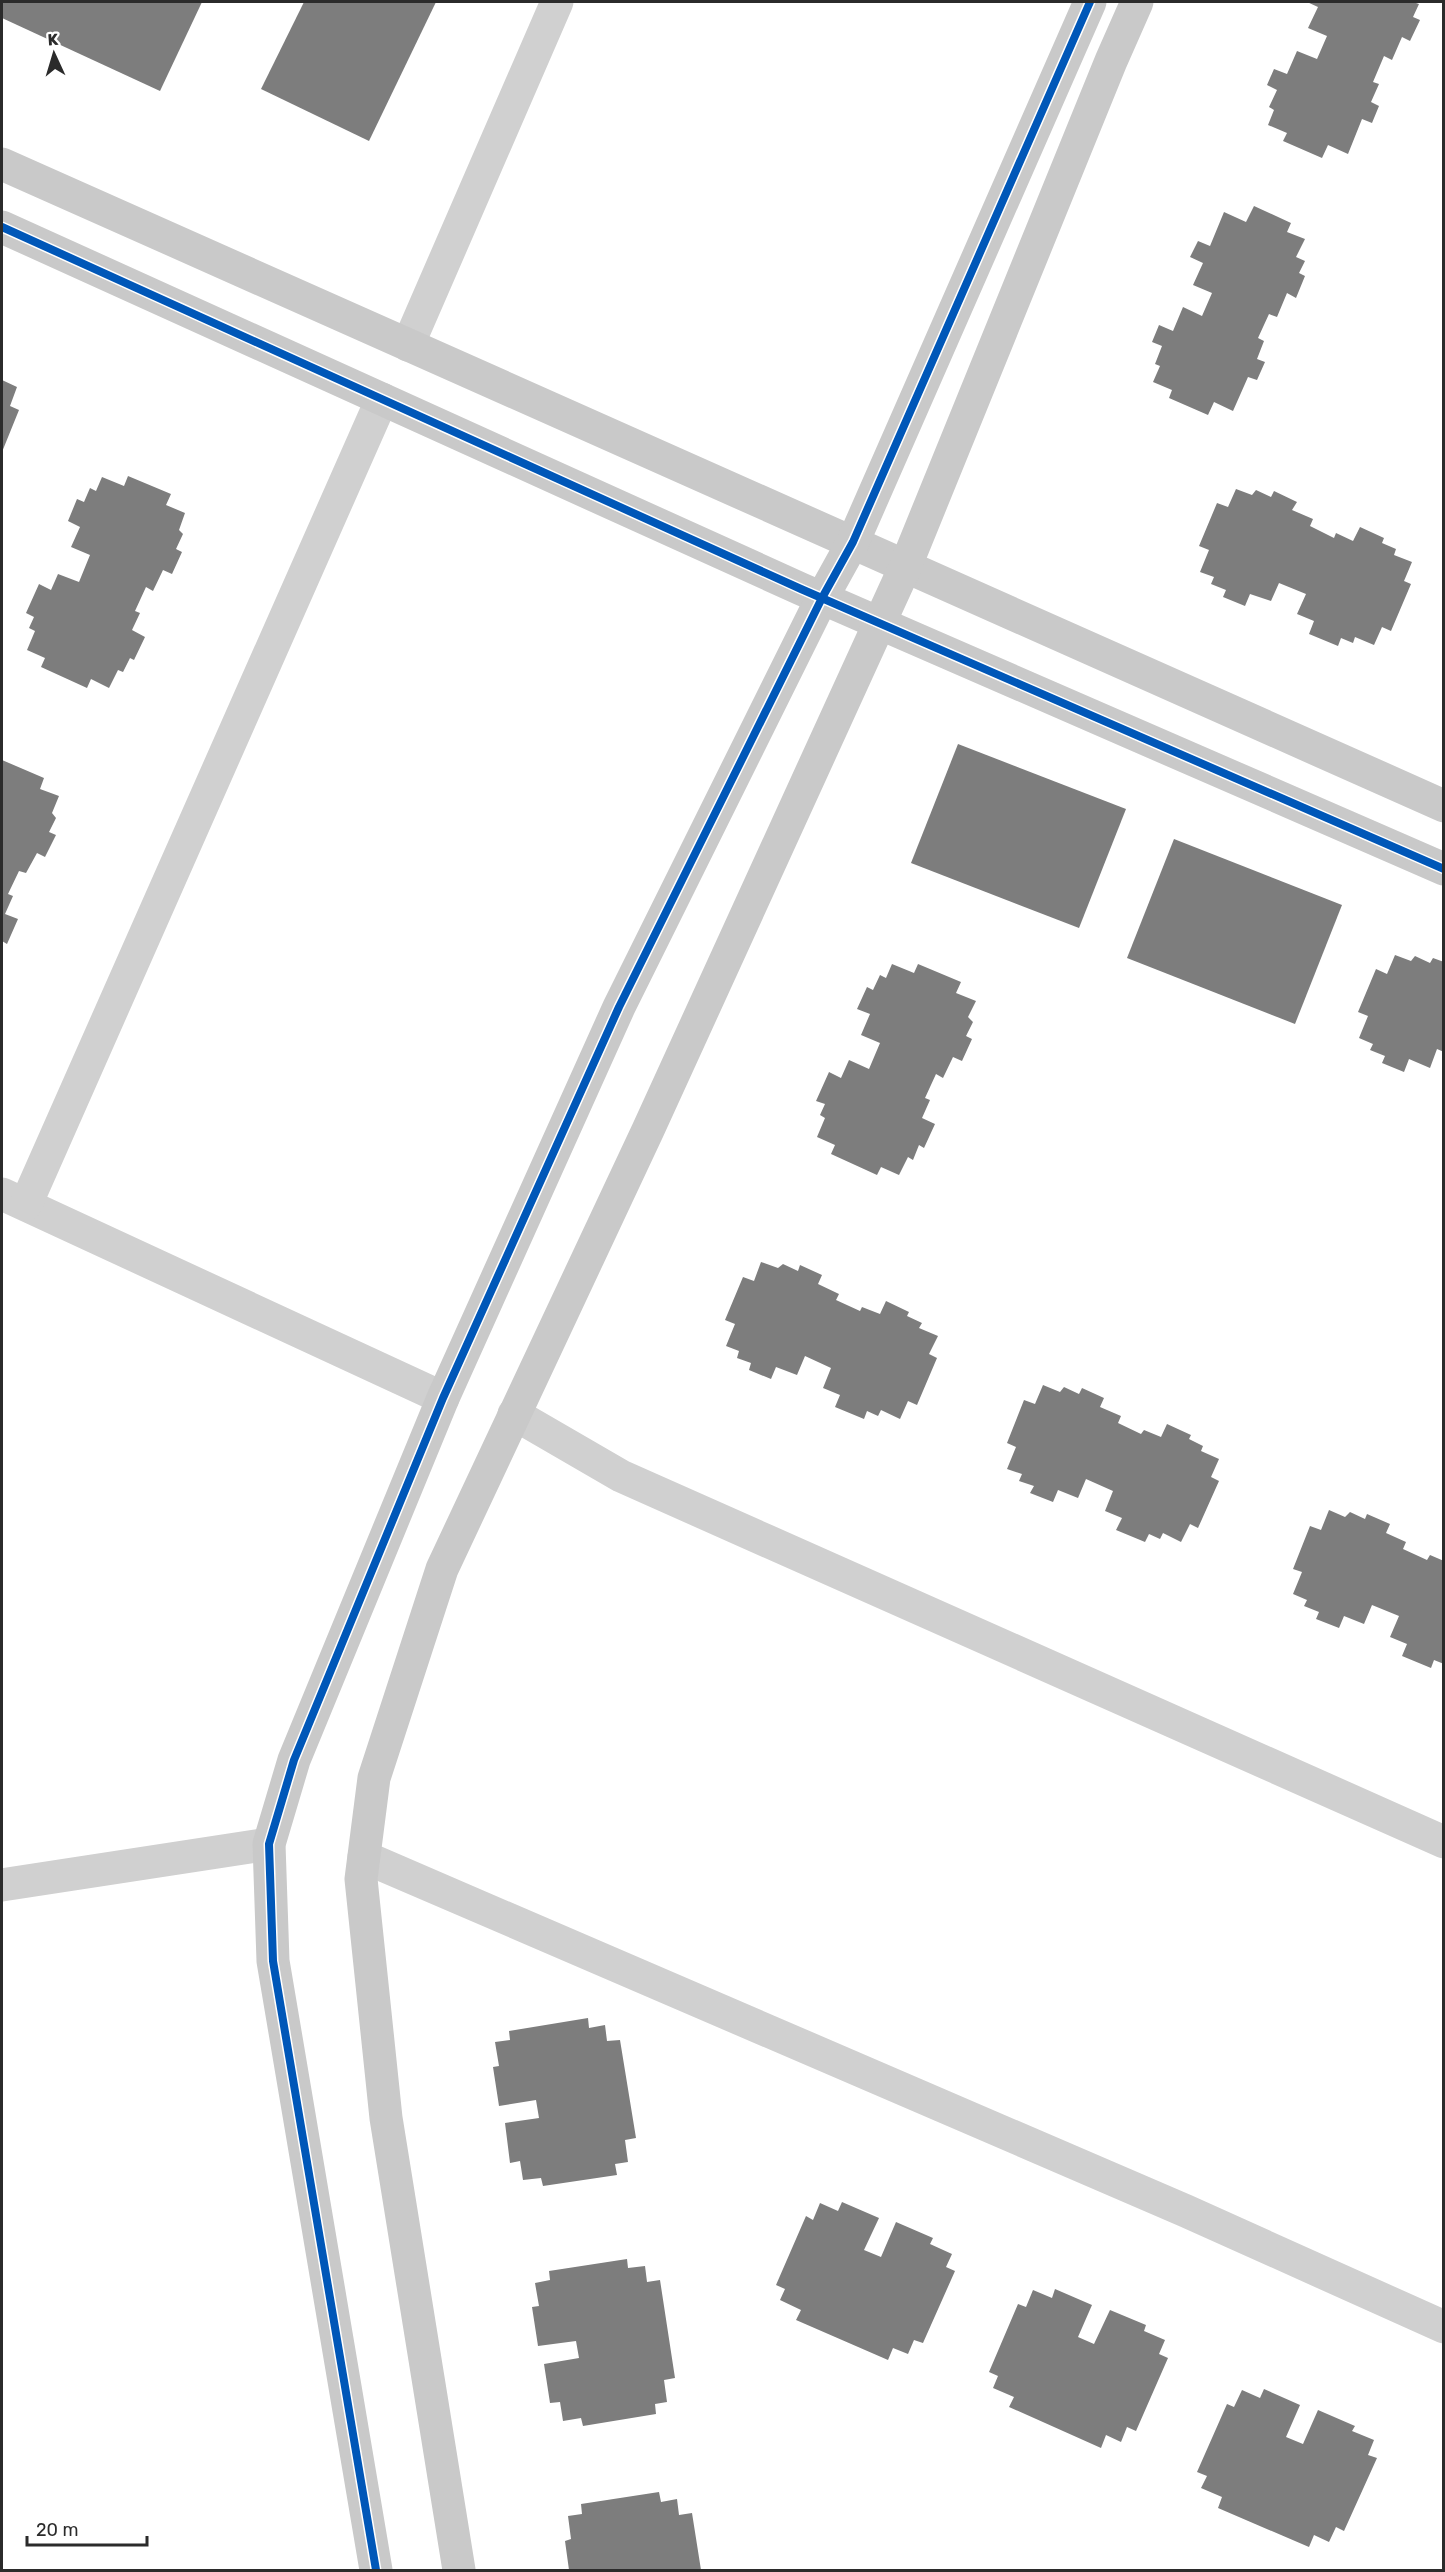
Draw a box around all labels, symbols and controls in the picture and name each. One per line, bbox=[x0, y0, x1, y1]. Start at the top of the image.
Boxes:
north arrow bbox=[24, 24, 84, 84]
text: K bbox=[47, 30, 59, 49]
scale bar bbox=[27, 2509, 147, 2547]
text: 20 m bbox=[36, 2519, 78, 2541]

